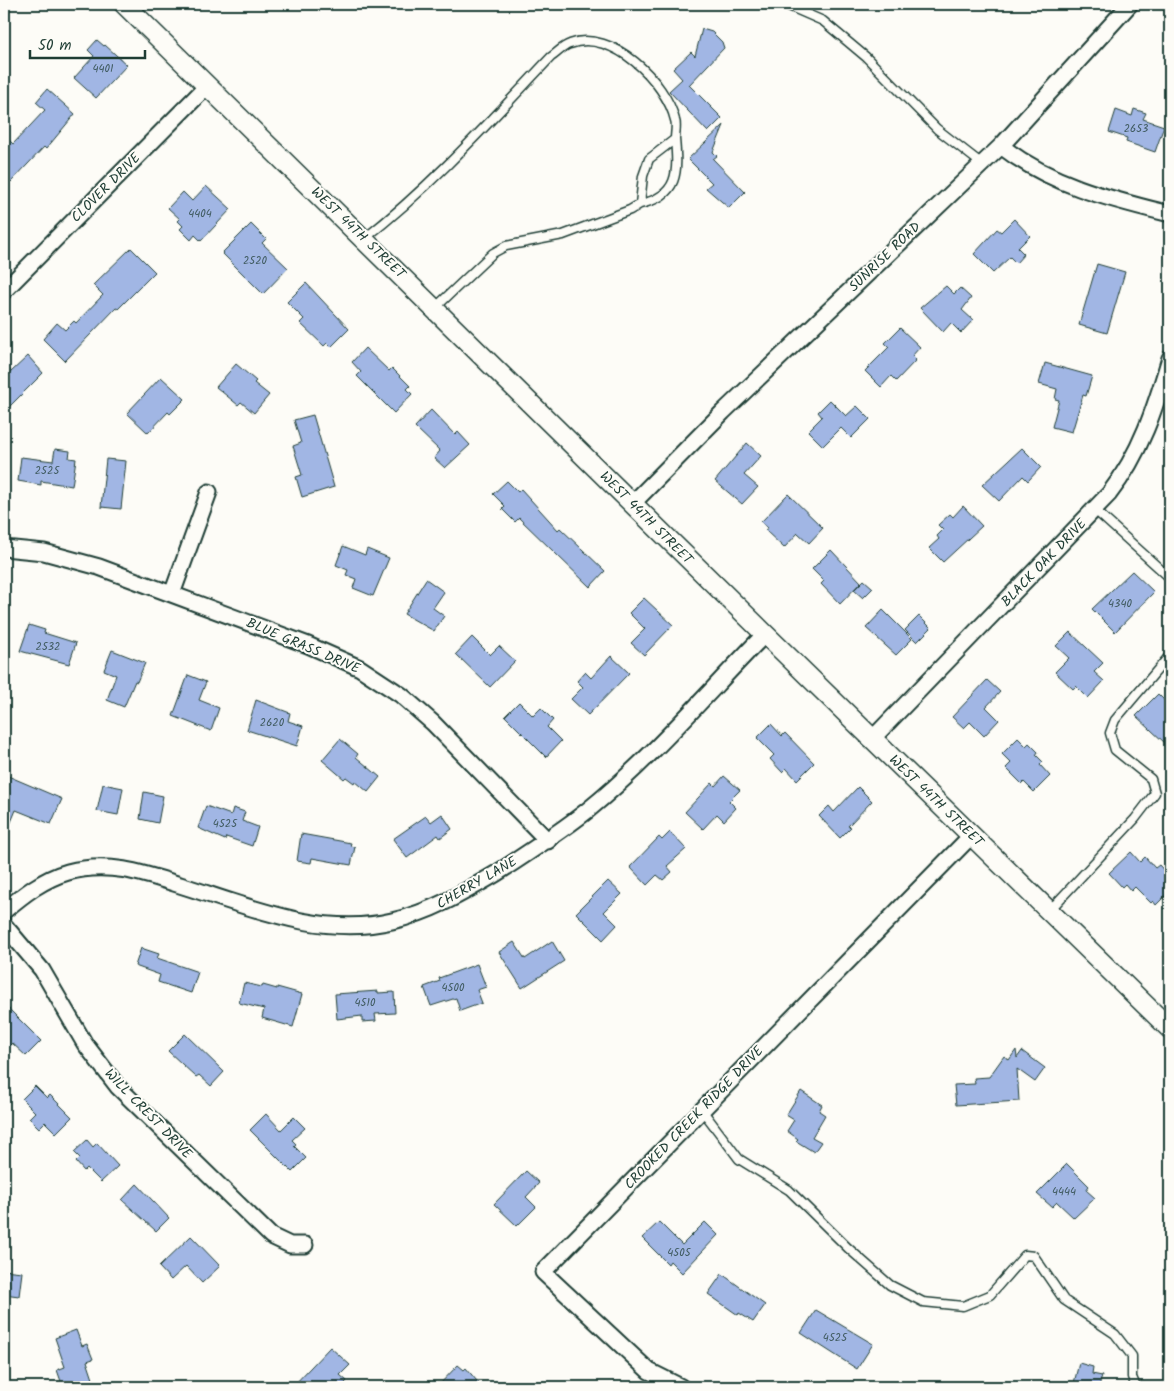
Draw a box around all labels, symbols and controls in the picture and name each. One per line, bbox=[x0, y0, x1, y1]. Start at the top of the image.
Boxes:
scale bar bbox=[30, 28, 145, 60]
text: 50 m bbox=[38, 34, 72, 58]
house number: 4401 bbox=[92, 60, 114, 78]
house number: 2653 bbox=[1124, 120, 1148, 138]
street label: CLOVER DRIVE bbox=[66, 147, 147, 228]
street label: WEST 44TH STREET bbox=[306, 182, 412, 285]
house number: 4404 bbox=[188, 205, 212, 223]
street label: SUNRISE ROAD bbox=[844, 217, 926, 297]
house number: 2520 bbox=[243, 252, 268, 270]
house number: 2525 bbox=[35, 462, 60, 480]
street label: WEST 44TH STREET bbox=[594, 466, 699, 571]
street label: BLACK OAK DRIVE bbox=[996, 513, 1093, 612]
house number: 4340 bbox=[1108, 595, 1132, 613]
street label: BLUE GRASS DRIVE bbox=[243, 612, 364, 680]
house number: 2532 bbox=[36, 638, 60, 656]
house number: 2620 bbox=[260, 714, 285, 732]
street label: WEST 44TH STREET bbox=[884, 750, 990, 853]
house number: 4525 bbox=[213, 815, 238, 833]
street label: CHERRY LANE bbox=[433, 851, 522, 915]
house number: 4500 bbox=[442, 979, 465, 997]
house number: 4510 bbox=[355, 994, 376, 1012]
street label: CROOKED CREEK RIDGE DRIVE bbox=[619, 1040, 769, 1195]
street label: WILL CREST DRIVE bbox=[99, 1064, 198, 1165]
house number: 4444 bbox=[1052, 1183, 1076, 1201]
house number: 4505 bbox=[667, 1244, 692, 1262]
house number: 4525 bbox=[823, 1329, 848, 1347]

